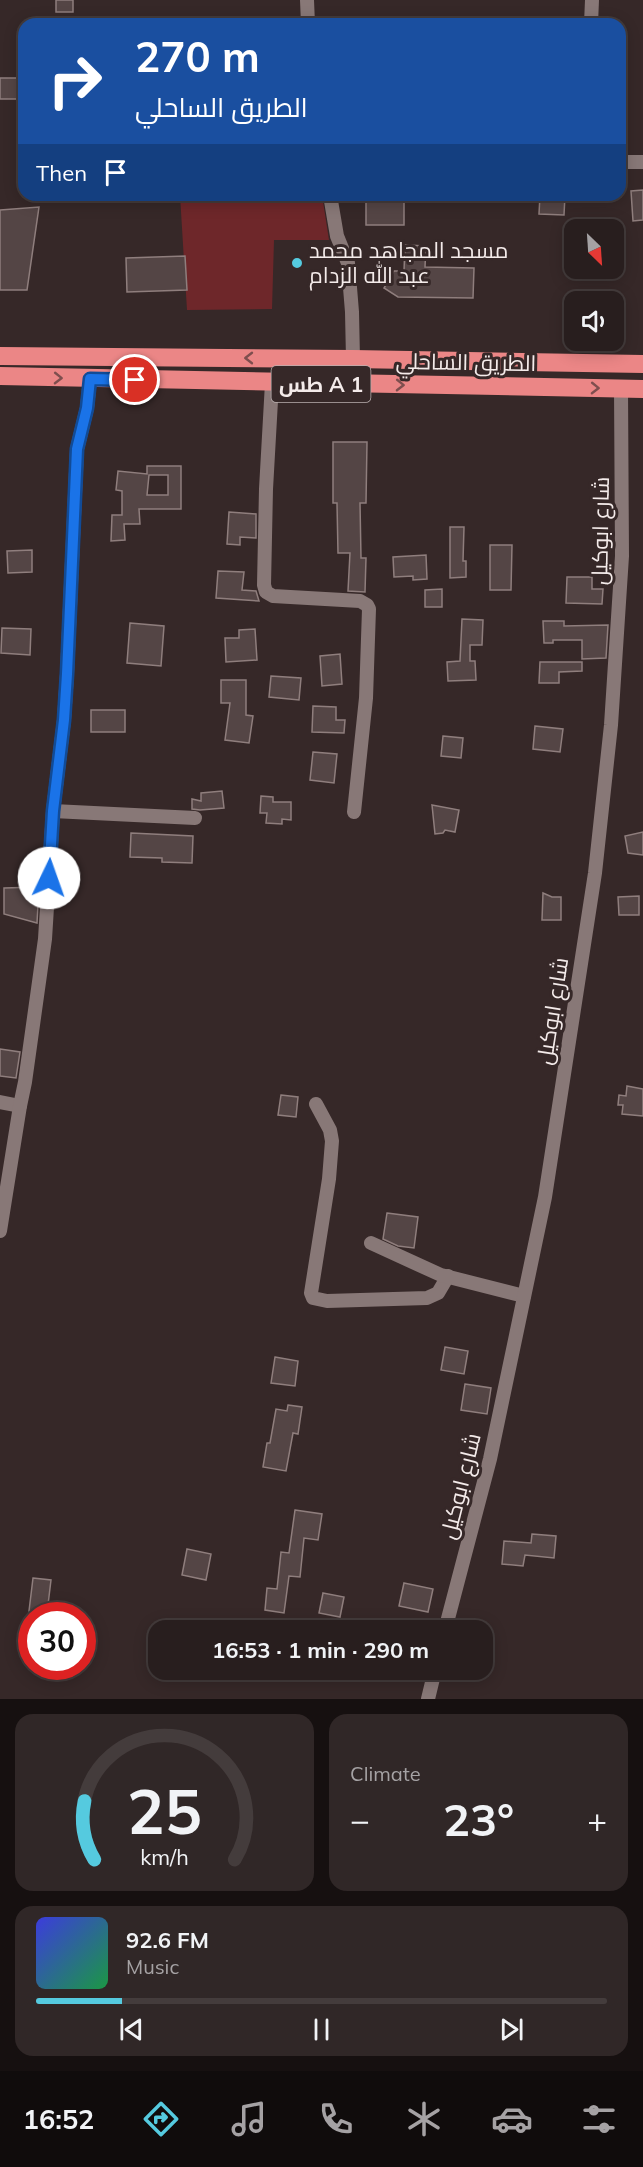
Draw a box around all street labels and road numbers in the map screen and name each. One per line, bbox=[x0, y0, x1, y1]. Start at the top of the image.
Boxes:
street label: الطريق الساحلي bbox=[395, 347, 537, 380]
road number: طس A 1 bbox=[272, 366, 370, 402]
street label: شارع ابوكيل bbox=[585, 477, 616, 585]
street label: شارع ابوكيل bbox=[530, 955, 575, 1067]
street label: شارع ابوكيل bbox=[433, 1430, 488, 1542]

